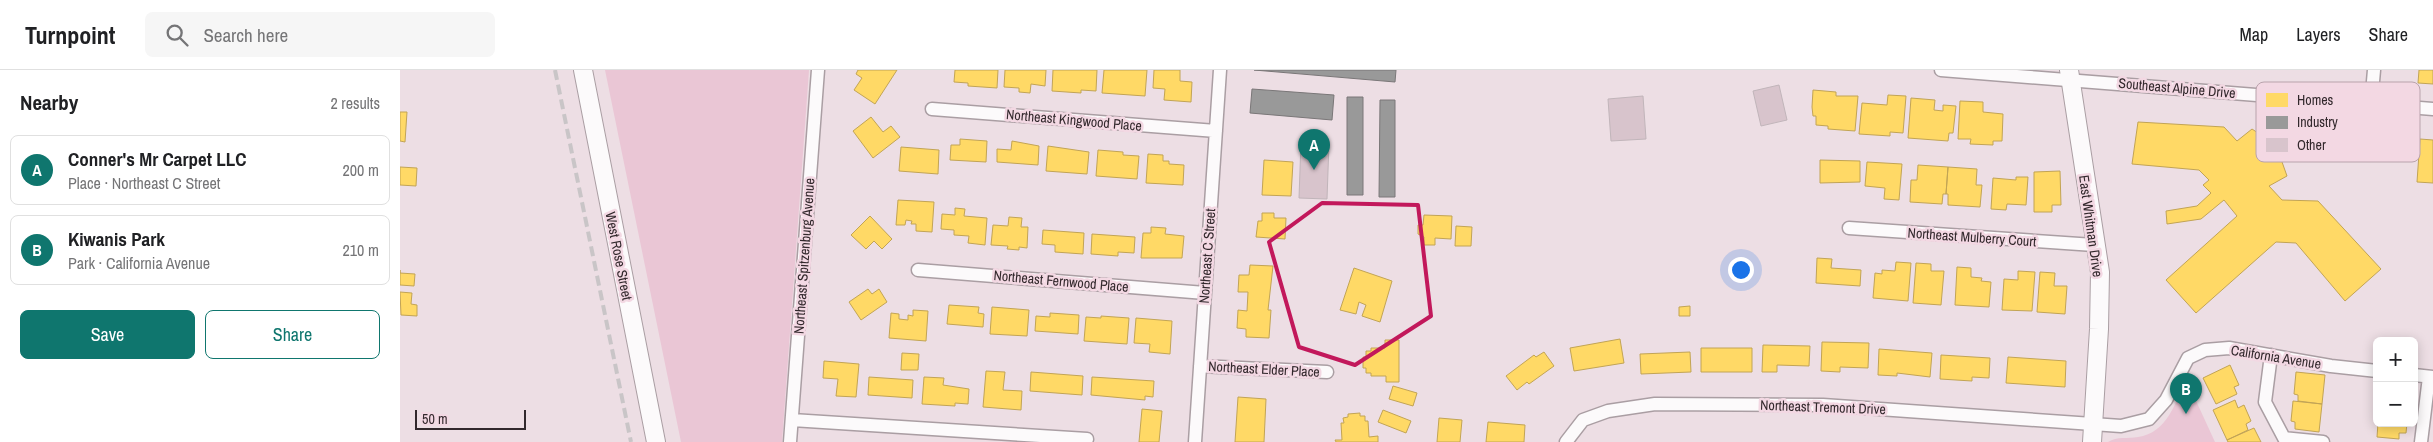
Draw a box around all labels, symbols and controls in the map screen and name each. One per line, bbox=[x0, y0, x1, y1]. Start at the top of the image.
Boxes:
search box bbox=[145, 12, 495, 57]
text: Turnpoint bbox=[25, 19, 115, 51]
icon: search bbox=[163, 21, 191, 49]
text: Search here bbox=[203, 22, 288, 48]
text: Map bbox=[2240, 22, 2268, 47]
text: Layers bbox=[2296, 22, 2341, 47]
text: Share bbox=[2369, 22, 2408, 47]
street label: Southeast Alpine Drive bbox=[2118, 74, 2236, 102]
legend bbox=[2256, 82, 2420, 162]
text: Nearby bbox=[20, 88, 78, 117]
text: Homes bbox=[2297, 91, 2334, 109]
text: 2 results bbox=[330, 92, 380, 114]
street label: Northeast Kingwood Place bbox=[1006, 105, 1142, 135]
text: Industry bbox=[2297, 113, 2338, 131]
pin: A bbox=[1298, 129, 1330, 170]
text: Other bbox=[2297, 136, 2326, 154]
text: Conner's Mr Carpet LLC bbox=[68, 146, 247, 172]
text: A bbox=[32, 159, 42, 181]
text: 200 m bbox=[343, 159, 379, 181]
text: Place · Northeast C Street bbox=[68, 172, 220, 194]
street label: East Whitman Drive bbox=[2075, 174, 2107, 278]
street label: Northeast Spitzenburg Avenue bbox=[790, 177, 818, 335]
street label: Northeast C Street bbox=[1195, 208, 1219, 304]
street label: West Rose Street bbox=[602, 210, 636, 302]
street label: Northeast Mulberry Court bbox=[1907, 224, 2037, 250]
text: Kiwanis Park bbox=[68, 226, 165, 252]
text: B bbox=[32, 239, 42, 261]
text: 210 m bbox=[343, 239, 379, 261]
text: Park · California Avenue bbox=[68, 252, 210, 274]
your location bbox=[1728, 257, 1754, 283]
street label: Northeast Fernwood Place bbox=[993, 266, 1129, 296]
button: Save bbox=[20, 310, 195, 359]
button: Share bbox=[205, 310, 380, 359]
map controls bbox=[2373, 337, 2418, 427]
button: + bbox=[2373, 337, 2418, 382]
street label: California Avenue bbox=[2230, 341, 2322, 373]
street label: Northeast Elder Place bbox=[1208, 357, 1320, 381]
pin: B bbox=[2170, 373, 2202, 414]
button: − bbox=[2373, 382, 2418, 427]
street label: Northeast Tremont Drive bbox=[1760, 396, 1886, 418]
scale bar bbox=[415, 407, 526, 430]
text: 50 m bbox=[422, 410, 448, 428]

